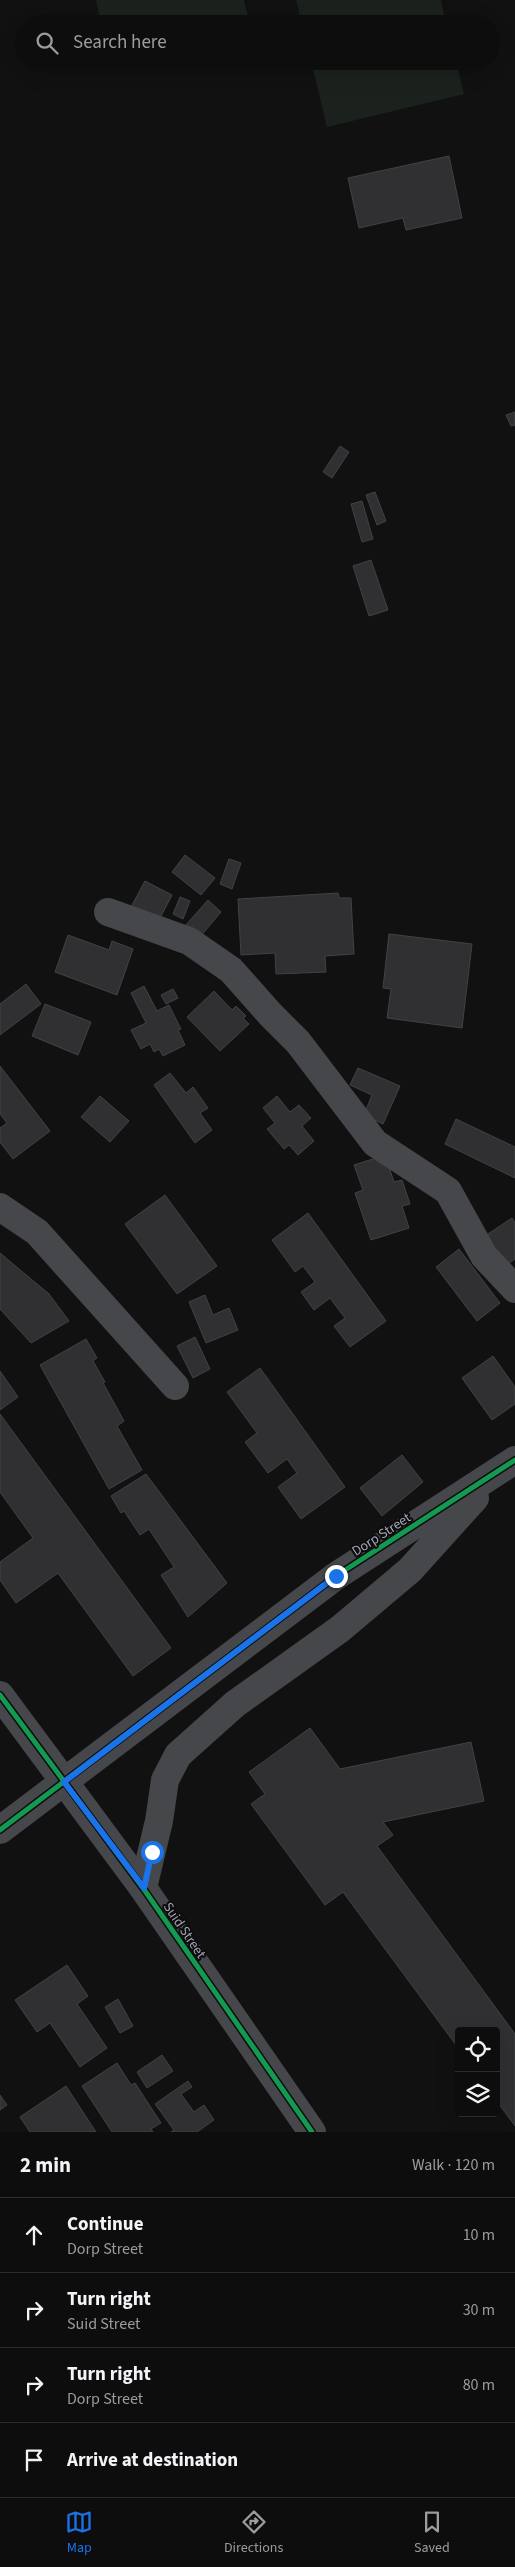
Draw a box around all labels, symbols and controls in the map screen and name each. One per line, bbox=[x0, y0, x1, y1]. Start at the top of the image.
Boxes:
search box bbox=[15, 15, 500, 70]
icon: search bbox=[33, 29, 61, 57]
text: Search here bbox=[73, 29, 167, 56]
street label: Dorp Street bbox=[348, 1508, 415, 1561]
route end bbox=[325, 1565, 348, 1588]
route start bbox=[141, 1841, 164, 1864]
street label: Suid Street bbox=[158, 1898, 211, 1963]
map controls bbox=[455, 2027, 500, 2117]
button: locate bbox=[455, 2027, 500, 2072]
button: layers bbox=[455, 2072, 500, 2117]
text: 2 min bbox=[20, 2150, 71, 2180]
text: Walk · 120 m bbox=[412, 2154, 495, 2176]
text: Continue bbox=[67, 2211, 144, 2238]
icon: ahead bbox=[20, 2221, 48, 2249]
text: 10 m bbox=[463, 2224, 495, 2246]
text: Dorp Street bbox=[67, 2238, 143, 2260]
text: Turn right bbox=[67, 2286, 151, 2313]
icon: right bbox=[20, 2296, 48, 2324]
text: 30 m bbox=[463, 2299, 495, 2321]
text: Suid Street bbox=[67, 2313, 140, 2335]
text: Turn right bbox=[67, 2361, 151, 2388]
icon: right bbox=[20, 2371, 48, 2399]
text: 80 m bbox=[463, 2374, 495, 2396]
text: Dorp Street bbox=[67, 2388, 143, 2410]
icon: arrive bbox=[20, 2446, 48, 2474]
text: Arrive at destination bbox=[67, 2447, 238, 2474]
tab: Map bbox=[65, 2508, 93, 2558]
tab: Directions bbox=[224, 2508, 283, 2558]
tab: Saved bbox=[414, 2508, 450, 2558]

